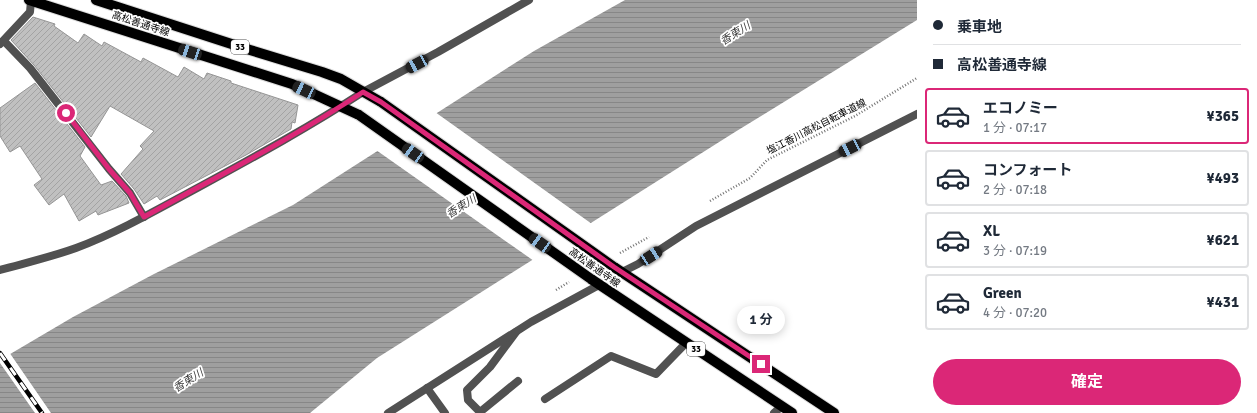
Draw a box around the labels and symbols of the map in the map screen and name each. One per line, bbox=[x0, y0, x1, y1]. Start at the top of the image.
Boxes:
street label: 高松善通寺線 bbox=[110, 9, 171, 39]
water label: 香東川 bbox=[718, 19, 754, 48]
road number: 33 bbox=[231, 40, 249, 54]
car bbox=[177, 43, 203, 61]
car bbox=[404, 53, 430, 75]
car bbox=[291, 79, 317, 101]
street label: 塩江香川高松自転車道線 bbox=[765, 97, 868, 157]
route start bbox=[57, 104, 75, 122]
car bbox=[837, 137, 863, 159]
car bbox=[400, 141, 426, 165]
water label: 香東川 bbox=[444, 192, 480, 221]
car bbox=[527, 231, 553, 255]
car bbox=[638, 244, 664, 268]
street label: 高松善通寺線 bbox=[566, 246, 622, 290]
callout: 1 分 bbox=[737, 306, 785, 334]
road number: 33 bbox=[687, 342, 705, 356]
route end bbox=[752, 355, 770, 373]
water label: 香東川 bbox=[171, 366, 207, 395]

